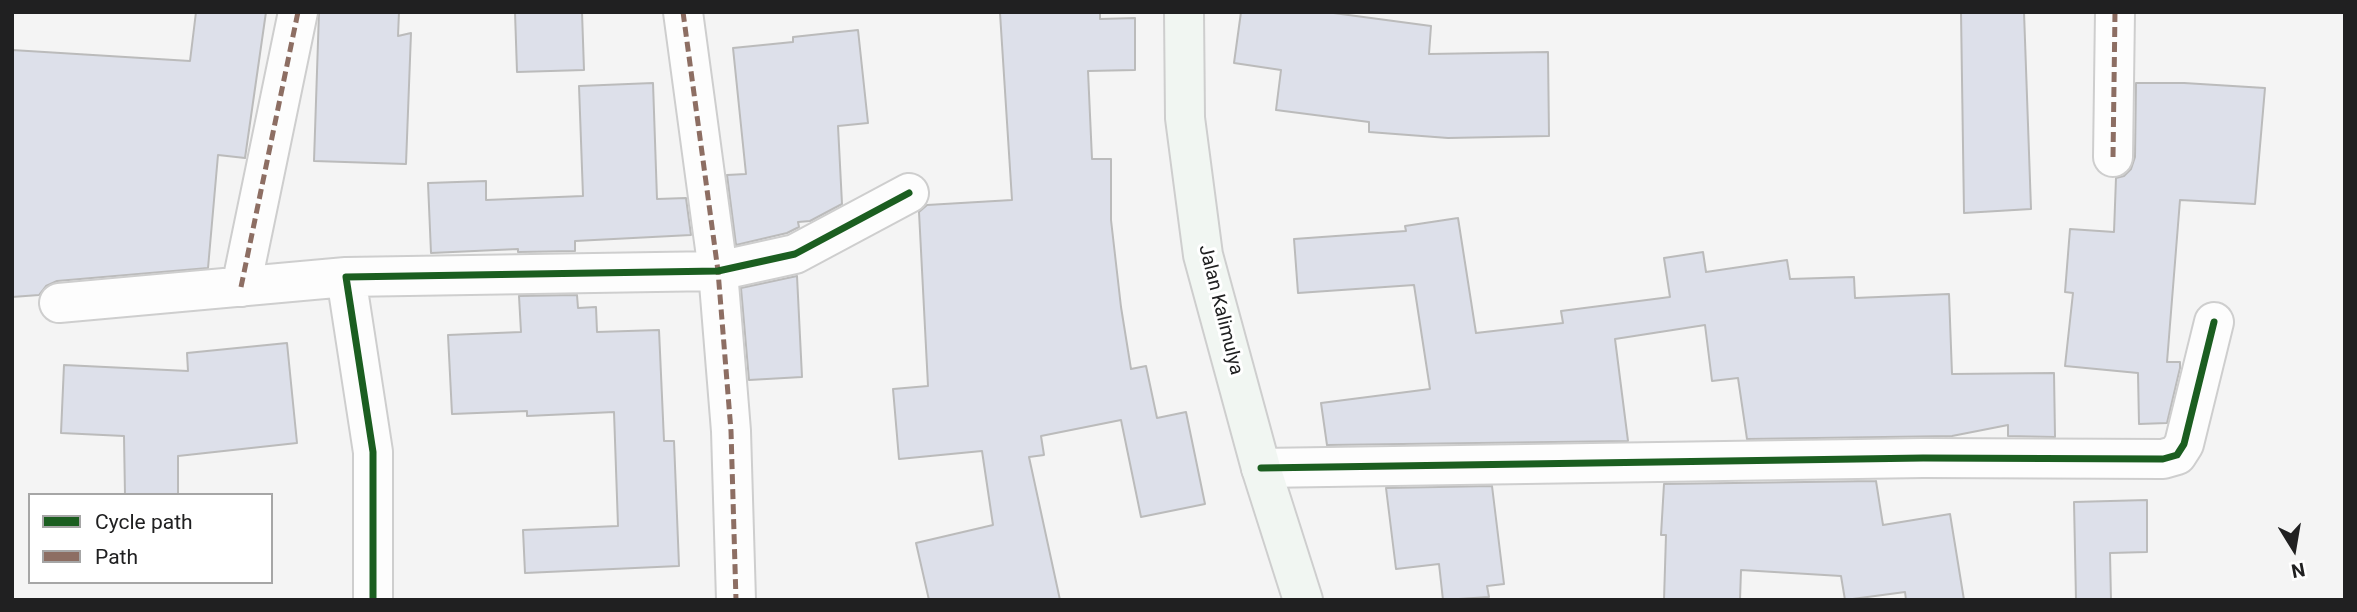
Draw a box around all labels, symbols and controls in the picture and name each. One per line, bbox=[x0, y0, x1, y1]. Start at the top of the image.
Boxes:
street label: Jalan Kalimulya bbox=[1193, 243, 1247, 377]
legend bbox=[28, 493, 273, 584]
text: Cycle path bbox=[95, 510, 193, 534]
north arrow bbox=[2259, 514, 2329, 584]
text: Path bbox=[95, 545, 138, 569]
text: N bbox=[2289, 558, 2307, 583]

